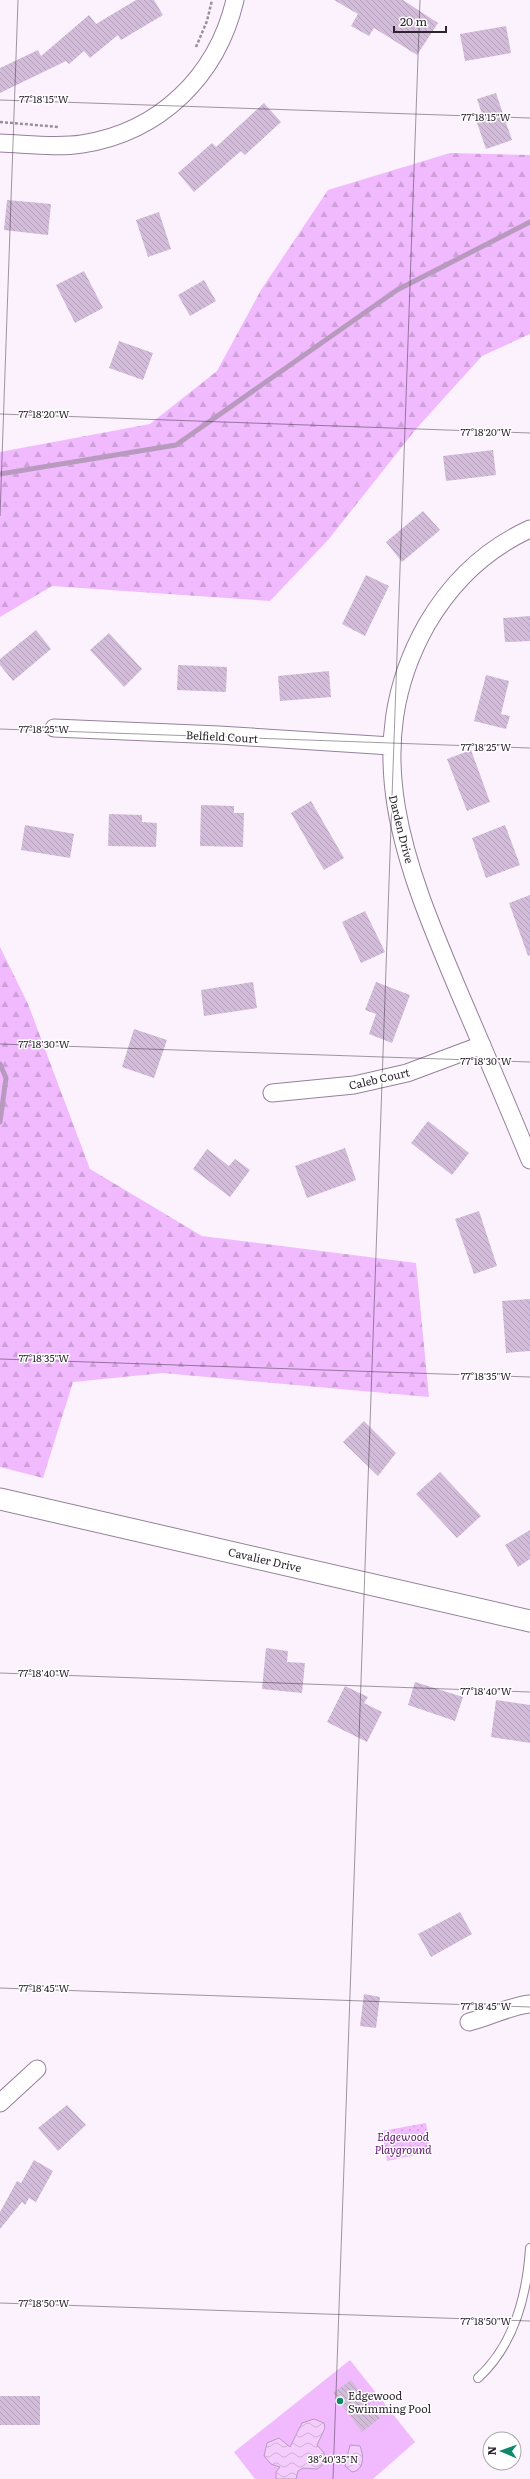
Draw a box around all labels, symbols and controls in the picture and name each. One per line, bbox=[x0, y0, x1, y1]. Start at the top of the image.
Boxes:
scale bar bbox=[394, 8, 446, 34]
text: 20 m bbox=[400, 12, 427, 30]
text: 77°18'15"W bbox=[19, 91, 69, 106]
text: 77°18'15"W bbox=[461, 109, 511, 124]
text: 77°18'20"W bbox=[19, 406, 70, 421]
text: 77°18'20"W bbox=[461, 424, 512, 439]
text: 77°18'25"W bbox=[19, 721, 69, 736]
street label: Belfield Court bbox=[185, 726, 259, 746]
text: 77°18'25"W bbox=[461, 739, 511, 754]
street label: Darden Drive bbox=[386, 793, 418, 865]
text: 77°18'30"W bbox=[18, 1036, 70, 1051]
text: 77°18'30"W bbox=[460, 1053, 512, 1068]
street label: Caleb Court bbox=[347, 1063, 412, 1093]
text: 77°18'35"W bbox=[19, 1350, 69, 1365]
text: 77°18'35"W bbox=[461, 1368, 511, 1383]
street label: Cavalier Drive bbox=[227, 1543, 303, 1575]
text: 77°18'40"W bbox=[18, 1665, 70, 1680]
text: 77°18'40"W bbox=[460, 1683, 512, 1698]
text: 77°18'45"W bbox=[19, 1980, 69, 1995]
text: 77°18'45"W bbox=[461, 1998, 511, 2013]
park label: Edgewood Playground bbox=[374, 2128, 432, 2157]
text: 77°18'50"W bbox=[19, 2295, 70, 2310]
text: 77°18'50"W bbox=[461, 2313, 512, 2328]
place label: Edgewood Swimming Pool bbox=[348, 2387, 431, 2416]
marker: Edgewood Swimming Pool bbox=[335, 2396, 345, 2406]
north arrow bbox=[482, 2431, 522, 2471]
text: N bbox=[483, 2446, 499, 2456]
text: 38°40'35"N bbox=[308, 2451, 358, 2466]

